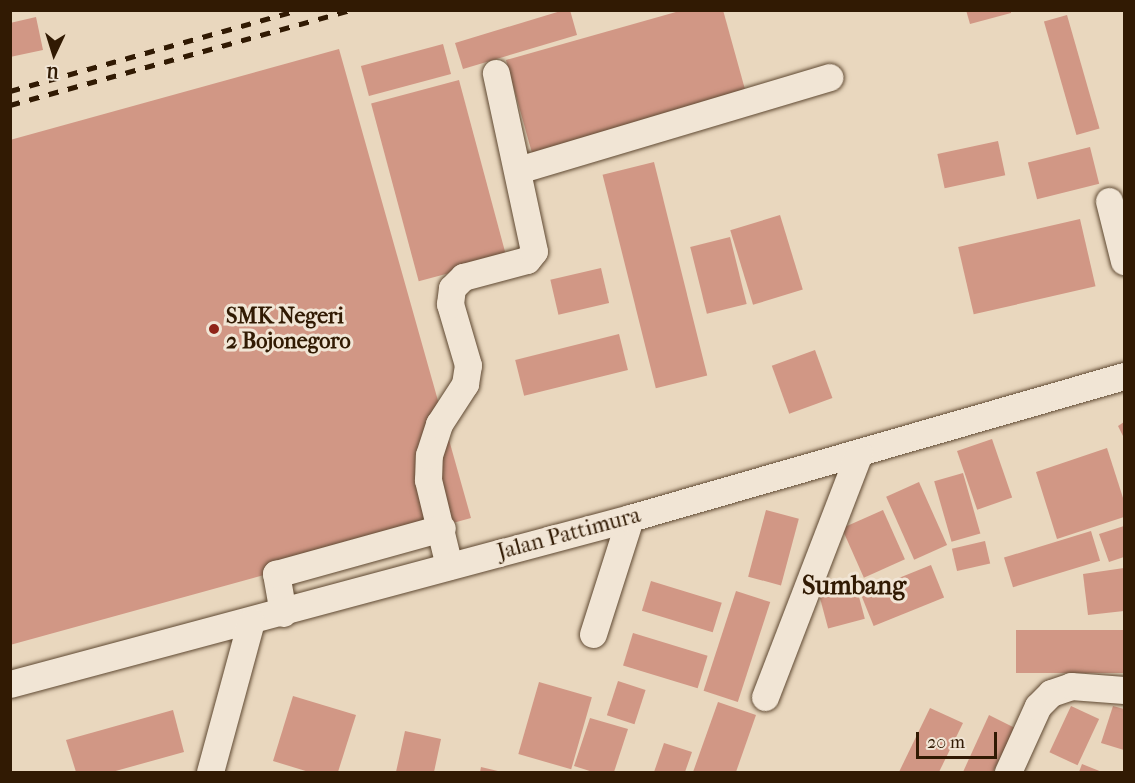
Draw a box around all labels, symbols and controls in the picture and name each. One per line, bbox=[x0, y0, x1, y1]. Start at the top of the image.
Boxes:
north arrow bbox=[24, 24, 84, 84]
text: U bbox=[46, 63, 60, 82]
place label: SMK Negeri 2 Bojonegoro bbox=[226, 303, 351, 354]
marker: SMK Negeri 2 Bojonegoro bbox=[207, 322, 221, 336]
street label: Jalan Pattimura bbox=[494, 502, 644, 566]
district label: Sumbang bbox=[802, 570, 906, 602]
scale bar bbox=[919, 720, 1000, 758]
text: 20 m bbox=[927, 732, 965, 753]

